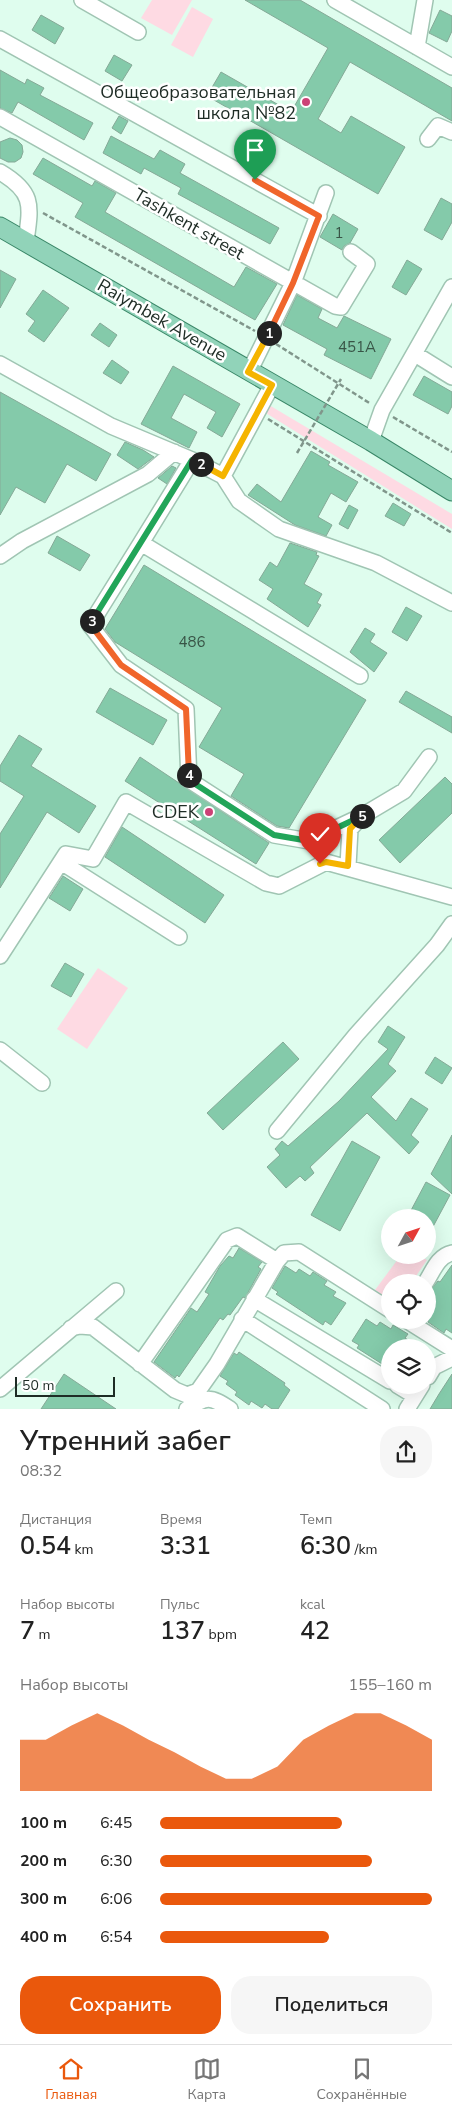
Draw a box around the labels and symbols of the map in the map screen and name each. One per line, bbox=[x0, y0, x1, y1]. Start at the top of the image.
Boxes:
place label: Общеобразовательная школа №82 bbox=[100, 80, 296, 125]
marker: Общеобразовательная школа №82 bbox=[300, 96, 312, 108]
pin bbox=[234, 129, 276, 180]
street label: Tashkent street bbox=[129, 183, 249, 266]
house number: 1 bbox=[334, 223, 344, 243]
street label: Raiymbek Avenue bbox=[93, 273, 231, 367]
pin: 1 bbox=[256, 320, 282, 346]
house number: 451А bbox=[338, 337, 376, 357]
pin: 2 bbox=[188, 452, 214, 476]
pin: 3 bbox=[80, 608, 104, 634]
house number: 486 bbox=[178, 632, 206, 652]
pin: 4 bbox=[176, 762, 202, 788]
place label: CDEK bbox=[152, 800, 200, 824]
pin: 5 bbox=[350, 804, 374, 828]
marker: CDEK bbox=[203, 806, 215, 818]
pin bbox=[299, 813, 341, 864]
north arrow bbox=[381, 1209, 436, 1264]
scale bar bbox=[15, 1374, 115, 1397]

